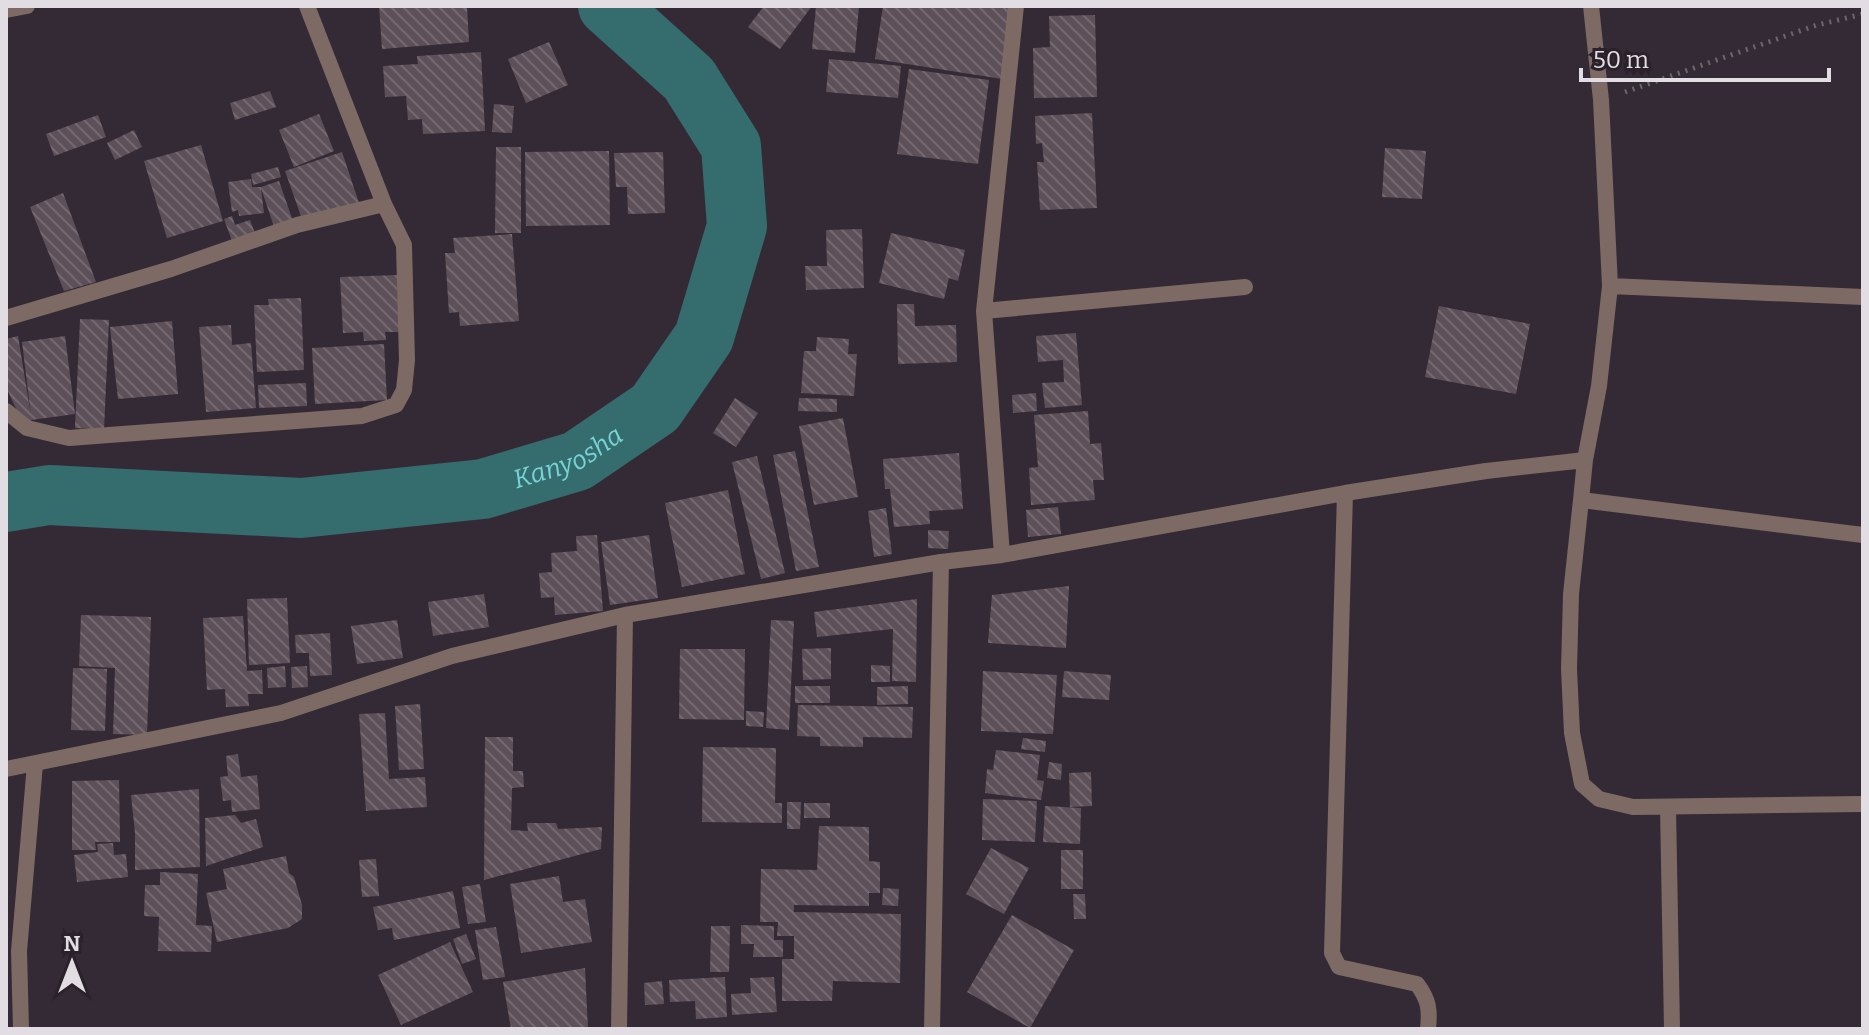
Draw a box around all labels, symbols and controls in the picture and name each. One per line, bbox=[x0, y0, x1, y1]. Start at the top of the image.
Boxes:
scale bar bbox=[1581, 32, 1829, 82]
text: 50 m bbox=[1593, 46, 1649, 74]
water label: Kanyosha bbox=[510, 419, 629, 495]
north arrow bbox=[32, 923, 112, 1003]
text: N bbox=[64, 930, 81, 957]

